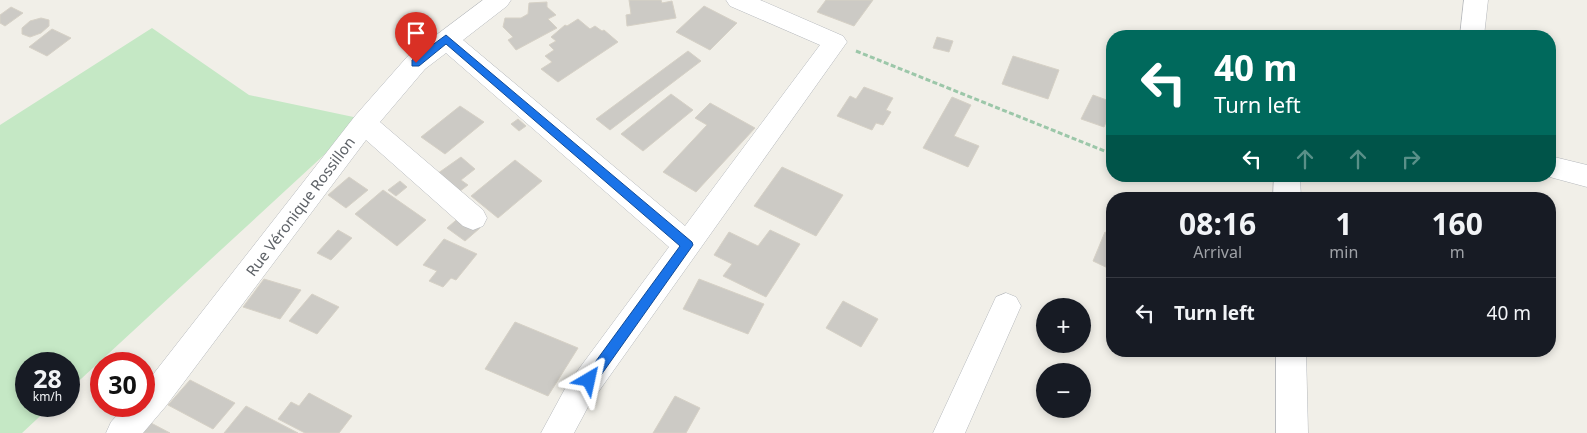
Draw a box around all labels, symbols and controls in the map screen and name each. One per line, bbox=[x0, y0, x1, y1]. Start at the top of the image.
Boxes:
pin bbox=[395, 12, 437, 63]
icon: arrive bbox=[402, 19, 430, 47]
text: 40 m bbox=[1214, 44, 1297, 91]
icon: left bbox=[1131, 50, 1196, 115]
text: Turn left bbox=[1214, 89, 1301, 119]
street label: Rue Véronique Rossillon bbox=[241, 132, 359, 280]
icon: left bbox=[1238, 145, 1266, 173]
icon: ahead bbox=[1291, 145, 1319, 173]
icon: ahead bbox=[1344, 145, 1372, 173]
icon: right bbox=[1397, 145, 1425, 173]
text: 08:16 bbox=[1179, 203, 1256, 244]
text: 1 bbox=[1335, 203, 1352, 244]
text: 160 bbox=[1431, 203, 1483, 244]
text: Arrival bbox=[1193, 241, 1242, 263]
text: min bbox=[1329, 241, 1358, 263]
text: m bbox=[1450, 241, 1465, 263]
map controls bbox=[1036, 298, 1091, 418]
button: + bbox=[1036, 298, 1091, 353]
icon: left bbox=[1131, 299, 1159, 327]
text: Turn left bbox=[1174, 300, 1255, 326]
text: 40 m bbox=[1487, 300, 1531, 326]
speed limit sign: 30 bbox=[90, 352, 155, 417]
position arrow bbox=[562, 353, 614, 405]
text: 28 bbox=[33, 361, 62, 395]
button: − bbox=[1036, 363, 1091, 418]
text: km/h bbox=[33, 388, 62, 405]

